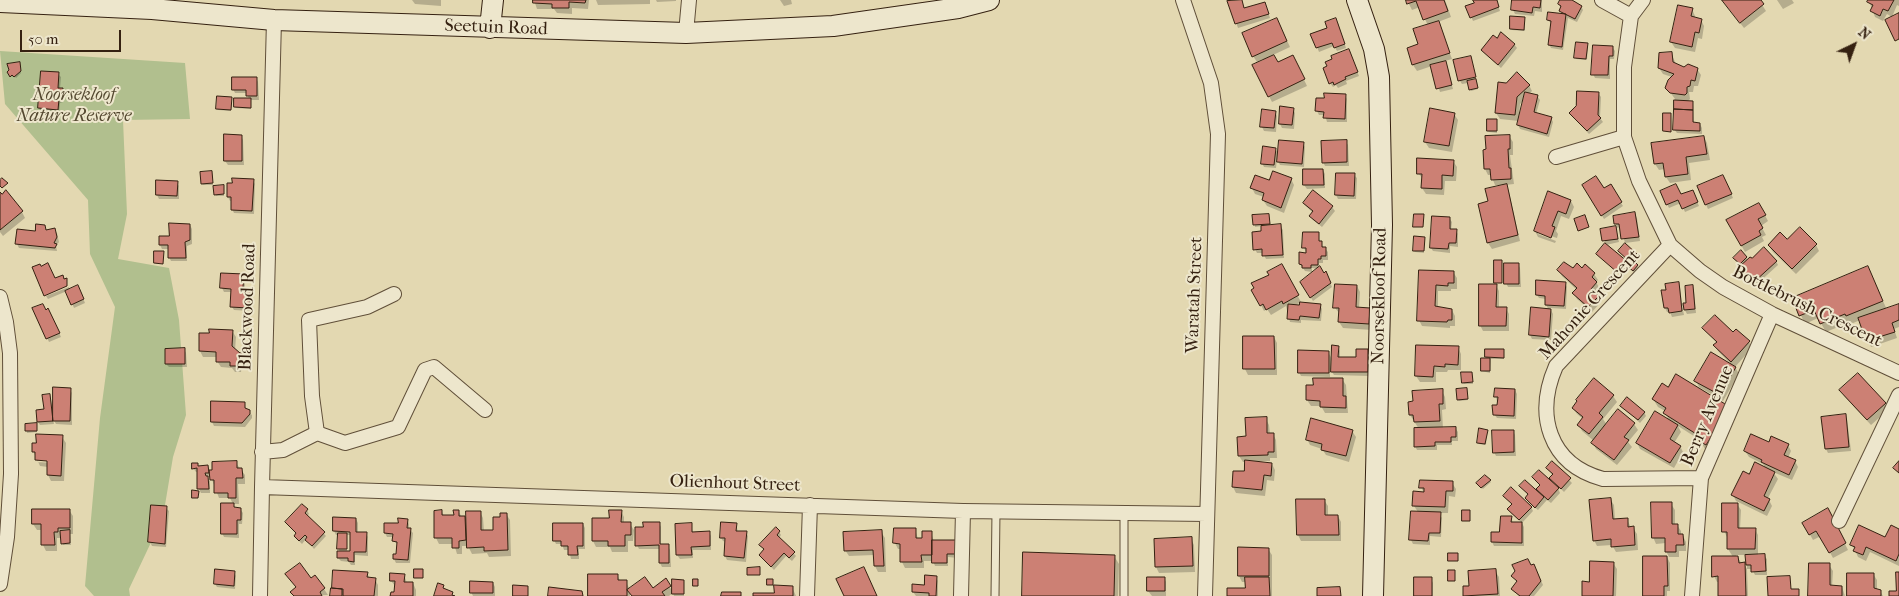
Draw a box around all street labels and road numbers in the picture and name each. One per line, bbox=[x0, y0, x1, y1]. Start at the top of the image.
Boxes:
street label: Seetuin Road bbox=[444, 15, 548, 41]
street label: Noorsekloof Road bbox=[1368, 227, 1392, 365]
street label: Waratah Street bbox=[1182, 236, 1208, 354]
street label: Blackwood Road bbox=[235, 243, 261, 371]
street label: Mahonie Crescent bbox=[1535, 245, 1645, 365]
street label: Bottlebrush Crescent bbox=[1729, 261, 1885, 353]
street label: Berry Avenue bbox=[1677, 362, 1739, 470]
street label: Olienhout Street bbox=[669, 471, 801, 497]

